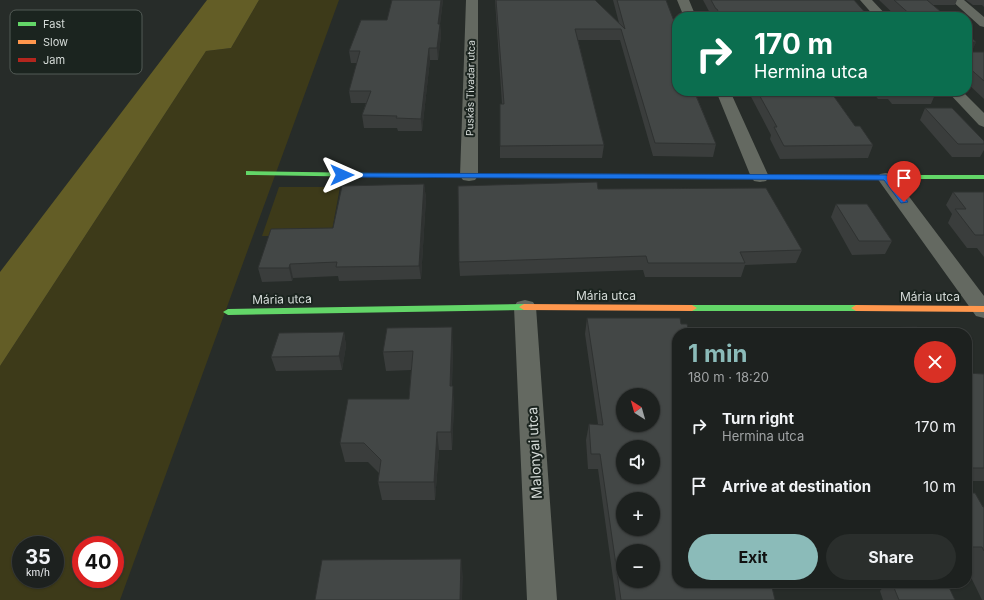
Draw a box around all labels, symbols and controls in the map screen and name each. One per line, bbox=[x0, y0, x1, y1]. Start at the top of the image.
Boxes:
legend bbox=[10, 10, 142, 74]
text: Fast bbox=[43, 17, 65, 31]
text: 170 m bbox=[754, 27, 833, 61]
icon: right bbox=[688, 28, 740, 80]
text: Slow bbox=[43, 35, 68, 49]
street label: Puskás Tivadar utca bbox=[463, 40, 477, 136]
text: Jam bbox=[43, 53, 65, 67]
text: Hermina utca bbox=[754, 61, 868, 82]
position arrow bbox=[321, 154, 363, 196]
pin bbox=[887, 161, 921, 202]
icon: arrive bbox=[893, 167, 915, 189]
street label: Mária utca bbox=[576, 288, 636, 303]
street label: Mária utca bbox=[900, 289, 960, 304]
street label: Mária utca bbox=[252, 291, 312, 307]
text: 1 min bbox=[688, 339, 747, 368]
button: close bbox=[914, 341, 956, 383]
text: 180 m · 18:20 bbox=[688, 369, 769, 385]
north arrow bbox=[616, 388, 660, 432]
map controls bbox=[616, 388, 660, 588]
street label: Malonyai utca bbox=[523, 407, 545, 499]
text: Turn right bbox=[722, 409, 794, 428]
icon: right bbox=[688, 415, 710, 437]
text: 170 m bbox=[915, 417, 956, 436]
text: Hermina utca bbox=[722, 428, 804, 444]
button: sound bbox=[616, 440, 660, 484]
icon: arrive bbox=[688, 475, 710, 497]
text: Arrive at destination bbox=[722, 477, 871, 496]
text: 10 m bbox=[923, 477, 956, 496]
button: + bbox=[616, 492, 660, 536]
button: Exit bbox=[688, 534, 818, 580]
button: Share bbox=[826, 534, 956, 580]
speed limit sign: 40 bbox=[72, 536, 124, 588]
button: − bbox=[616, 544, 660, 588]
text: 35 bbox=[25, 545, 51, 569]
text: km/h bbox=[26, 566, 50, 578]

